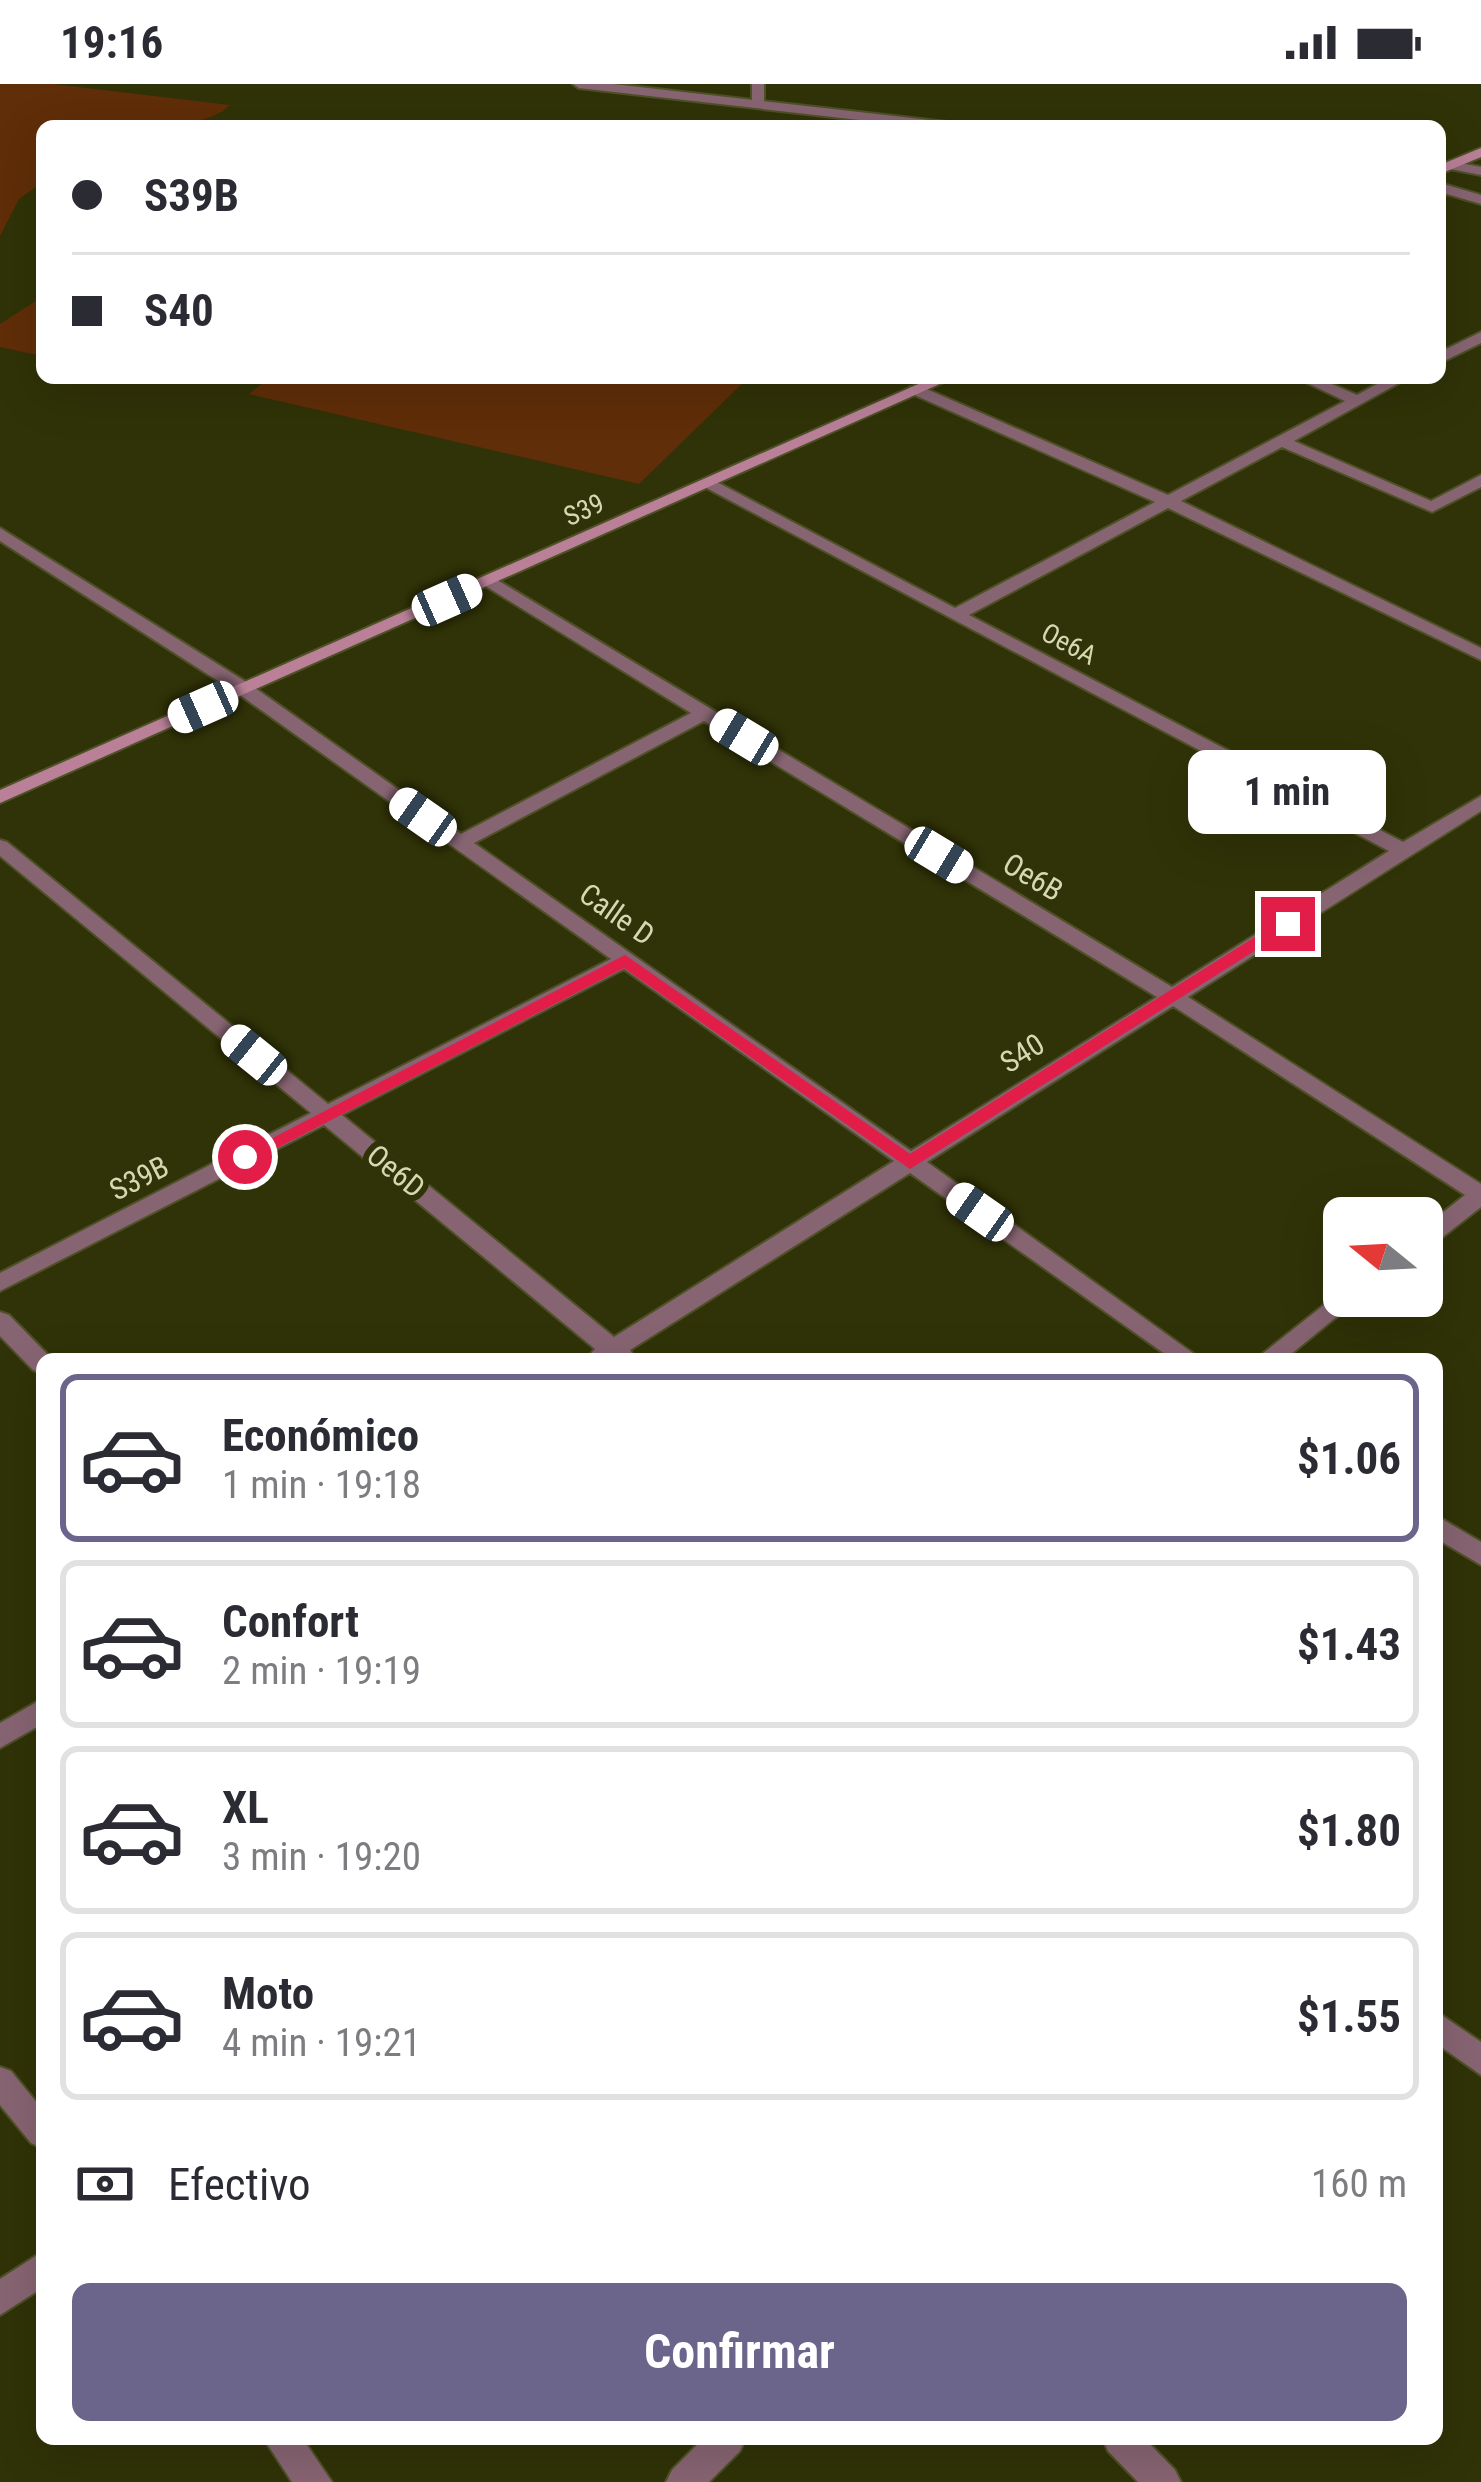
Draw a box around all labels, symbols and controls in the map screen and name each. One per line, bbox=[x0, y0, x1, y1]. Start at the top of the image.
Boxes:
text: 19:16 bbox=[60, 16, 163, 69]
text: S39B bbox=[144, 169, 239, 222]
text: S40 bbox=[144, 284, 214, 337]
street label: S39 bbox=[559, 487, 609, 533]
car bbox=[407, 569, 487, 631]
street label: Oe6A bbox=[1036, 616, 1102, 672]
car bbox=[163, 676, 243, 738]
car bbox=[704, 703, 784, 771]
callout: 1 min bbox=[1189, 750, 1387, 834]
text: 1 min bbox=[1244, 769, 1330, 815]
car bbox=[383, 782, 463, 852]
car bbox=[899, 821, 979, 889]
street label: Oe6B bbox=[997, 846, 1069, 908]
street label: Calle D bbox=[573, 876, 661, 952]
route end bbox=[1261, 897, 1315, 951]
car bbox=[215, 1018, 293, 1092]
street label: S40 bbox=[994, 1026, 1050, 1080]
route start bbox=[218, 1130, 272, 1184]
street label: Oe6D bbox=[360, 1137, 432, 1205]
street label: S39B bbox=[104, 1148, 174, 1208]
car bbox=[940, 1177, 1020, 1247]
north arrow bbox=[1323, 1197, 1443, 1317]
map controls bbox=[1323, 1197, 1443, 1317]
icon: car bbox=[78, 1404, 186, 1512]
text: Económico bbox=[222, 1409, 419, 1462]
text: $1.06 bbox=[1297, 1432, 1401, 1485]
text: 1 min · 19:18 bbox=[222, 1462, 421, 1508]
icon: car bbox=[78, 1590, 186, 1698]
text: Confort bbox=[222, 1595, 359, 1648]
text: $1.43 bbox=[1297, 1618, 1401, 1671]
text: 2 min · 19:19 bbox=[222, 1648, 421, 1694]
icon: car bbox=[78, 1776, 186, 1884]
text: XL bbox=[222, 1781, 269, 1834]
text: $1.80 bbox=[1297, 1804, 1401, 1857]
text: 3 min · 19:20 bbox=[222, 1834, 421, 1880]
icon: car bbox=[78, 1962, 186, 2070]
text: Moto bbox=[222, 1967, 314, 2020]
text: $1.55 bbox=[1297, 1990, 1401, 2043]
text: 4 min · 19:21 bbox=[222, 2020, 421, 2066]
icon: cash bbox=[72, 2151, 138, 2217]
text: Efectivo bbox=[168, 2158, 311, 2211]
text: 160 m bbox=[1311, 2161, 1407, 2207]
button: Confirmar bbox=[72, 2283, 1407, 2421]

